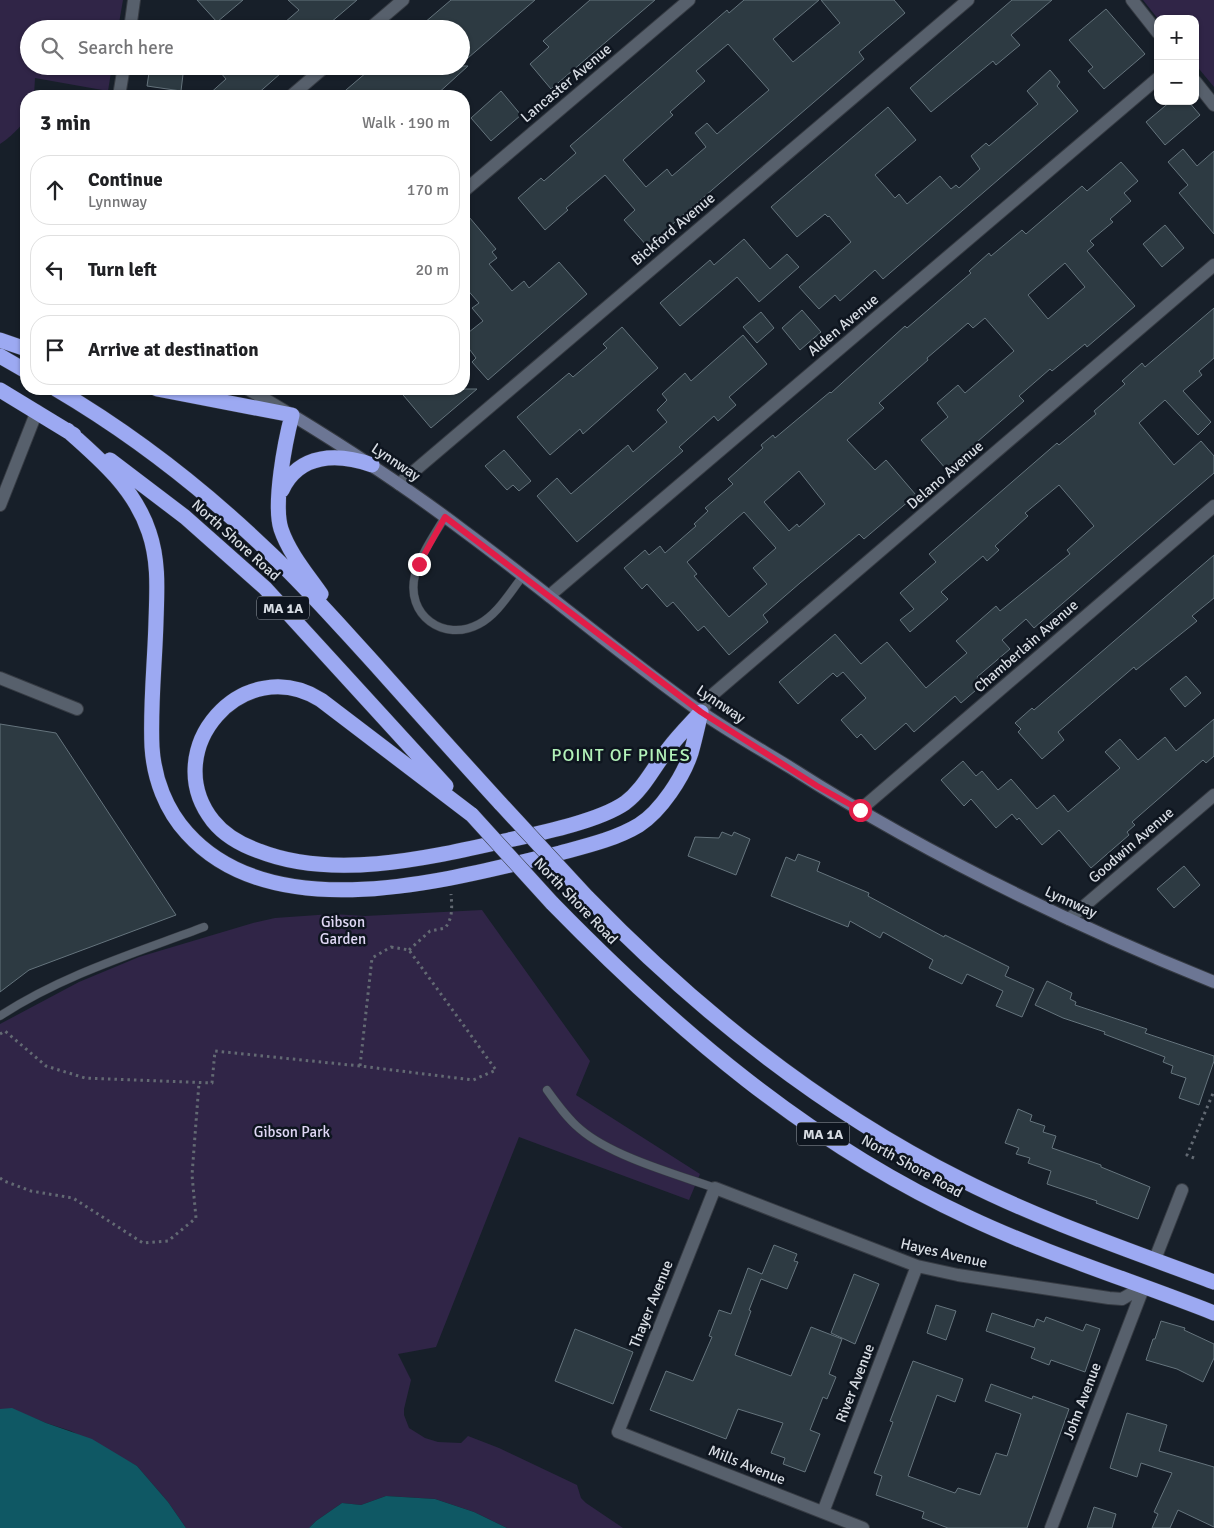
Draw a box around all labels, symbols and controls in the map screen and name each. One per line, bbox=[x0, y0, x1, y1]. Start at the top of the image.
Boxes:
map controls bbox=[1154, 15, 1199, 105]
button: + bbox=[1154, 15, 1199, 60]
search box bbox=[20, 20, 470, 75]
icon: search bbox=[38, 34, 66, 62]
text: Search here bbox=[78, 36, 174, 60]
street label: Lancaster Avenue bbox=[517, 40, 615, 126]
button: − bbox=[1154, 60, 1199, 105]
text: 3 min bbox=[40, 110, 91, 136]
text: Walk · 190 m bbox=[362, 113, 450, 133]
text: Continue bbox=[88, 168, 163, 192]
icon: ahead bbox=[41, 176, 69, 204]
text: 170 m bbox=[407, 180, 449, 200]
street label: Bickford Avenue bbox=[627, 189, 719, 269]
text: Lynnway bbox=[88, 192, 147, 212]
icon: left bbox=[41, 256, 69, 284]
text: Turn left bbox=[88, 258, 157, 282]
text: 20 m bbox=[415, 260, 449, 280]
street label: Alden Avenue bbox=[804, 290, 882, 360]
icon: arrive bbox=[41, 336, 69, 364]
text: Arrive at destination bbox=[88, 338, 259, 362]
street label: Delano Avenue bbox=[903, 437, 987, 513]
street label: Lynnway bbox=[368, 439, 424, 485]
street label: North Shore Road bbox=[188, 496, 284, 585]
route end bbox=[408, 553, 431, 576]
road number: MA 1A bbox=[257, 596, 309, 620]
street label: Chamberlain Avenue bbox=[970, 596, 1082, 696]
street label: Lynnway bbox=[693, 681, 749, 727]
district label: POINT OF PINES bbox=[551, 744, 691, 766]
route start bbox=[849, 799, 872, 822]
street label: Goodwin Avenue bbox=[1085, 803, 1177, 887]
street label: North Shore Road bbox=[530, 854, 622, 948]
street label: Lynnway bbox=[1042, 882, 1100, 922]
park label: Gibson Garden bbox=[320, 913, 366, 948]
road number: MA 1A bbox=[797, 1122, 849, 1146]
park label: Gibson Park bbox=[254, 1123, 331, 1141]
street label: North Shore Road bbox=[858, 1131, 966, 1201]
street label: Hayes Avenue bbox=[899, 1234, 989, 1272]
street label: Thayer Avenue bbox=[625, 1257, 677, 1351]
street label: River Avenue bbox=[832, 1341, 878, 1425]
street label: John Avenue bbox=[1059, 1360, 1105, 1442]
street label: Mills Avenue bbox=[706, 1441, 788, 1489]

